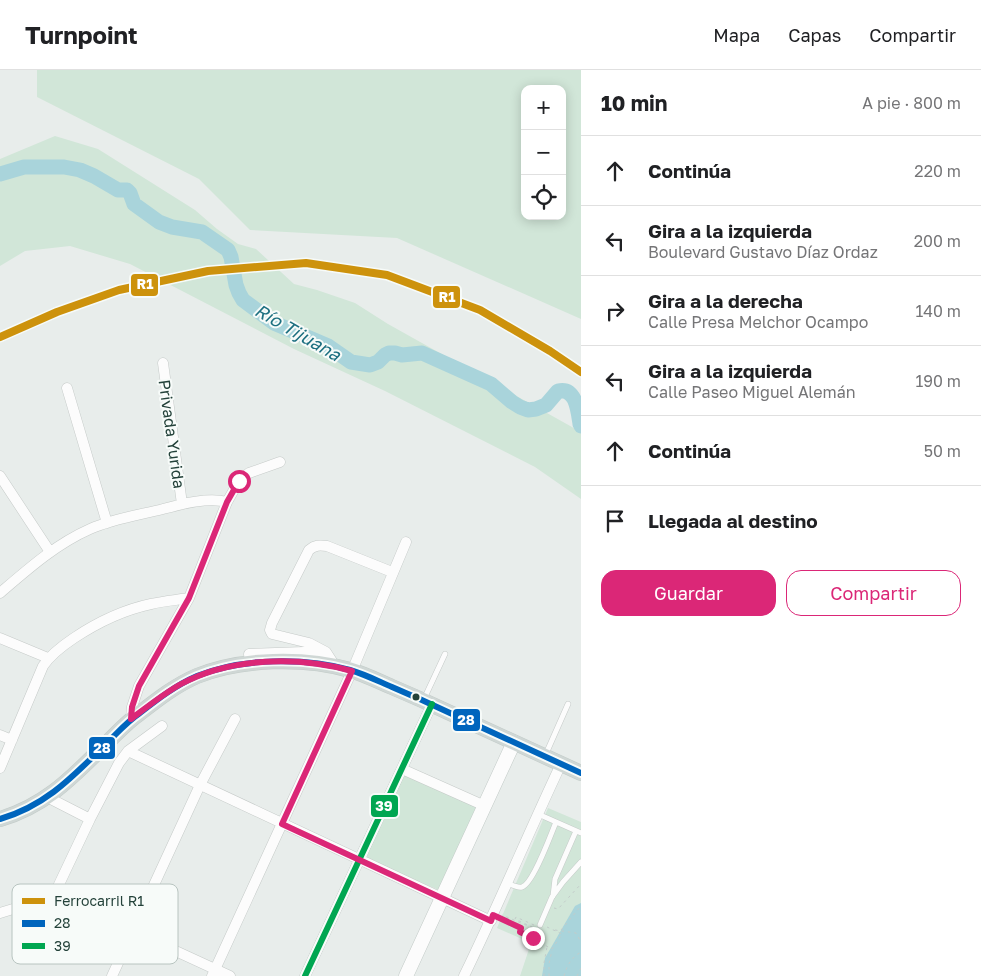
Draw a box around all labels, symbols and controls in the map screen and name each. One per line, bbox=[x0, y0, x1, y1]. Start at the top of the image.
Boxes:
text: Turnpoint bbox=[25, 20, 138, 49]
text: Mapa bbox=[713, 24, 760, 46]
text: Capas bbox=[788, 24, 841, 46]
text: Compartir bbox=[869, 24, 956, 46]
map controls bbox=[521, 85, 566, 220]
button: + bbox=[521, 85, 566, 130]
text: 10 min bbox=[601, 90, 668, 116]
text: A pie · 800 m bbox=[862, 93, 961, 113]
button: − bbox=[521, 130, 566, 175]
icon: ahead bbox=[601, 157, 629, 185]
text: Continúa bbox=[648, 159, 731, 182]
text: 220 m bbox=[914, 161, 961, 181]
button: locate bbox=[521, 175, 566, 220]
text: Gira a la izquierda bbox=[648, 219, 812, 242]
icon: left bbox=[601, 227, 629, 255]
text: 200 m bbox=[914, 231, 961, 251]
text: Boulevard Gustavo Díaz Ordaz bbox=[648, 242, 878, 262]
line badge: R1 bbox=[130, 273, 159, 297]
text: R1 bbox=[137, 275, 153, 292]
line badge: R1 bbox=[432, 285, 461, 309]
text: R1 bbox=[439, 288, 455, 305]
text: Gira a la derecha bbox=[648, 289, 803, 312]
icon: right bbox=[601, 297, 629, 325]
water label: Río Tijuana bbox=[251, 299, 346, 366]
text: 140 m bbox=[915, 301, 961, 321]
text: Calle Presa Melchor Ocampo bbox=[648, 312, 868, 332]
text: Gira a la izquierda bbox=[648, 359, 812, 382]
icon: left bbox=[601, 367, 629, 395]
text: 190 m bbox=[915, 371, 961, 391]
street label: Privada Yurida bbox=[154, 378, 190, 490]
text: Calle Paseo Miguel Alemán bbox=[648, 382, 856, 402]
icon: ahead bbox=[601, 437, 629, 465]
text: Continúa bbox=[648, 439, 731, 462]
text: 50 m bbox=[924, 441, 961, 461]
route start bbox=[228, 470, 251, 493]
icon: arrive bbox=[601, 507, 629, 535]
text: Llegada al destino bbox=[648, 509, 818, 532]
button: Guardar bbox=[601, 570, 776, 616]
button: Compartir bbox=[786, 570, 961, 616]
unlabelled marker bbox=[411, 692, 421, 702]
line badge: 28 bbox=[452, 708, 481, 732]
text: 28 bbox=[457, 711, 475, 728]
line badge: 28 bbox=[88, 736, 116, 760]
text: 28 bbox=[93, 739, 111, 756]
line badge: 39 bbox=[370, 794, 399, 818]
text: 39 bbox=[375, 797, 393, 814]
legend bbox=[12, 884, 178, 964]
text: Ferrocarril R1 bbox=[54, 892, 144, 909]
text: 28 bbox=[54, 914, 71, 931]
route end bbox=[522, 927, 545, 950]
text: 39 bbox=[54, 937, 71, 954]

